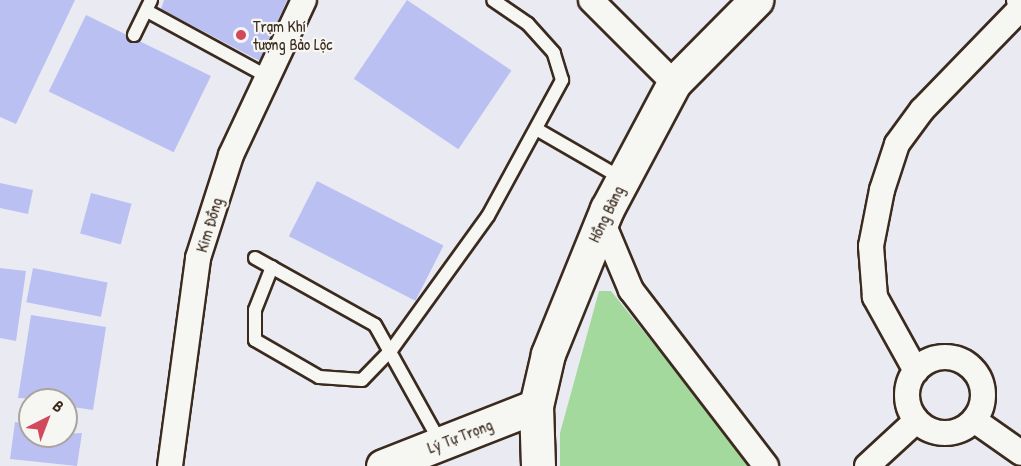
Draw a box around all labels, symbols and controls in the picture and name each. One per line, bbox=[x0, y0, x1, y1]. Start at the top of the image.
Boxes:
place label: Trạm Khí tượng Bảo Lộc bbox=[253, 16, 333, 54]
marker: Trạm Khí tượng Bảo Lộc bbox=[234, 28, 248, 42]
street label: Hồng Bàng bbox=[584, 183, 628, 245]
street label: Kim Đồng bbox=[192, 195, 226, 255]
north arrow bbox=[18, 388, 78, 448]
text: B bbox=[48, 395, 69, 417]
street label: Lý Tự Trọng bbox=[425, 415, 495, 457]

